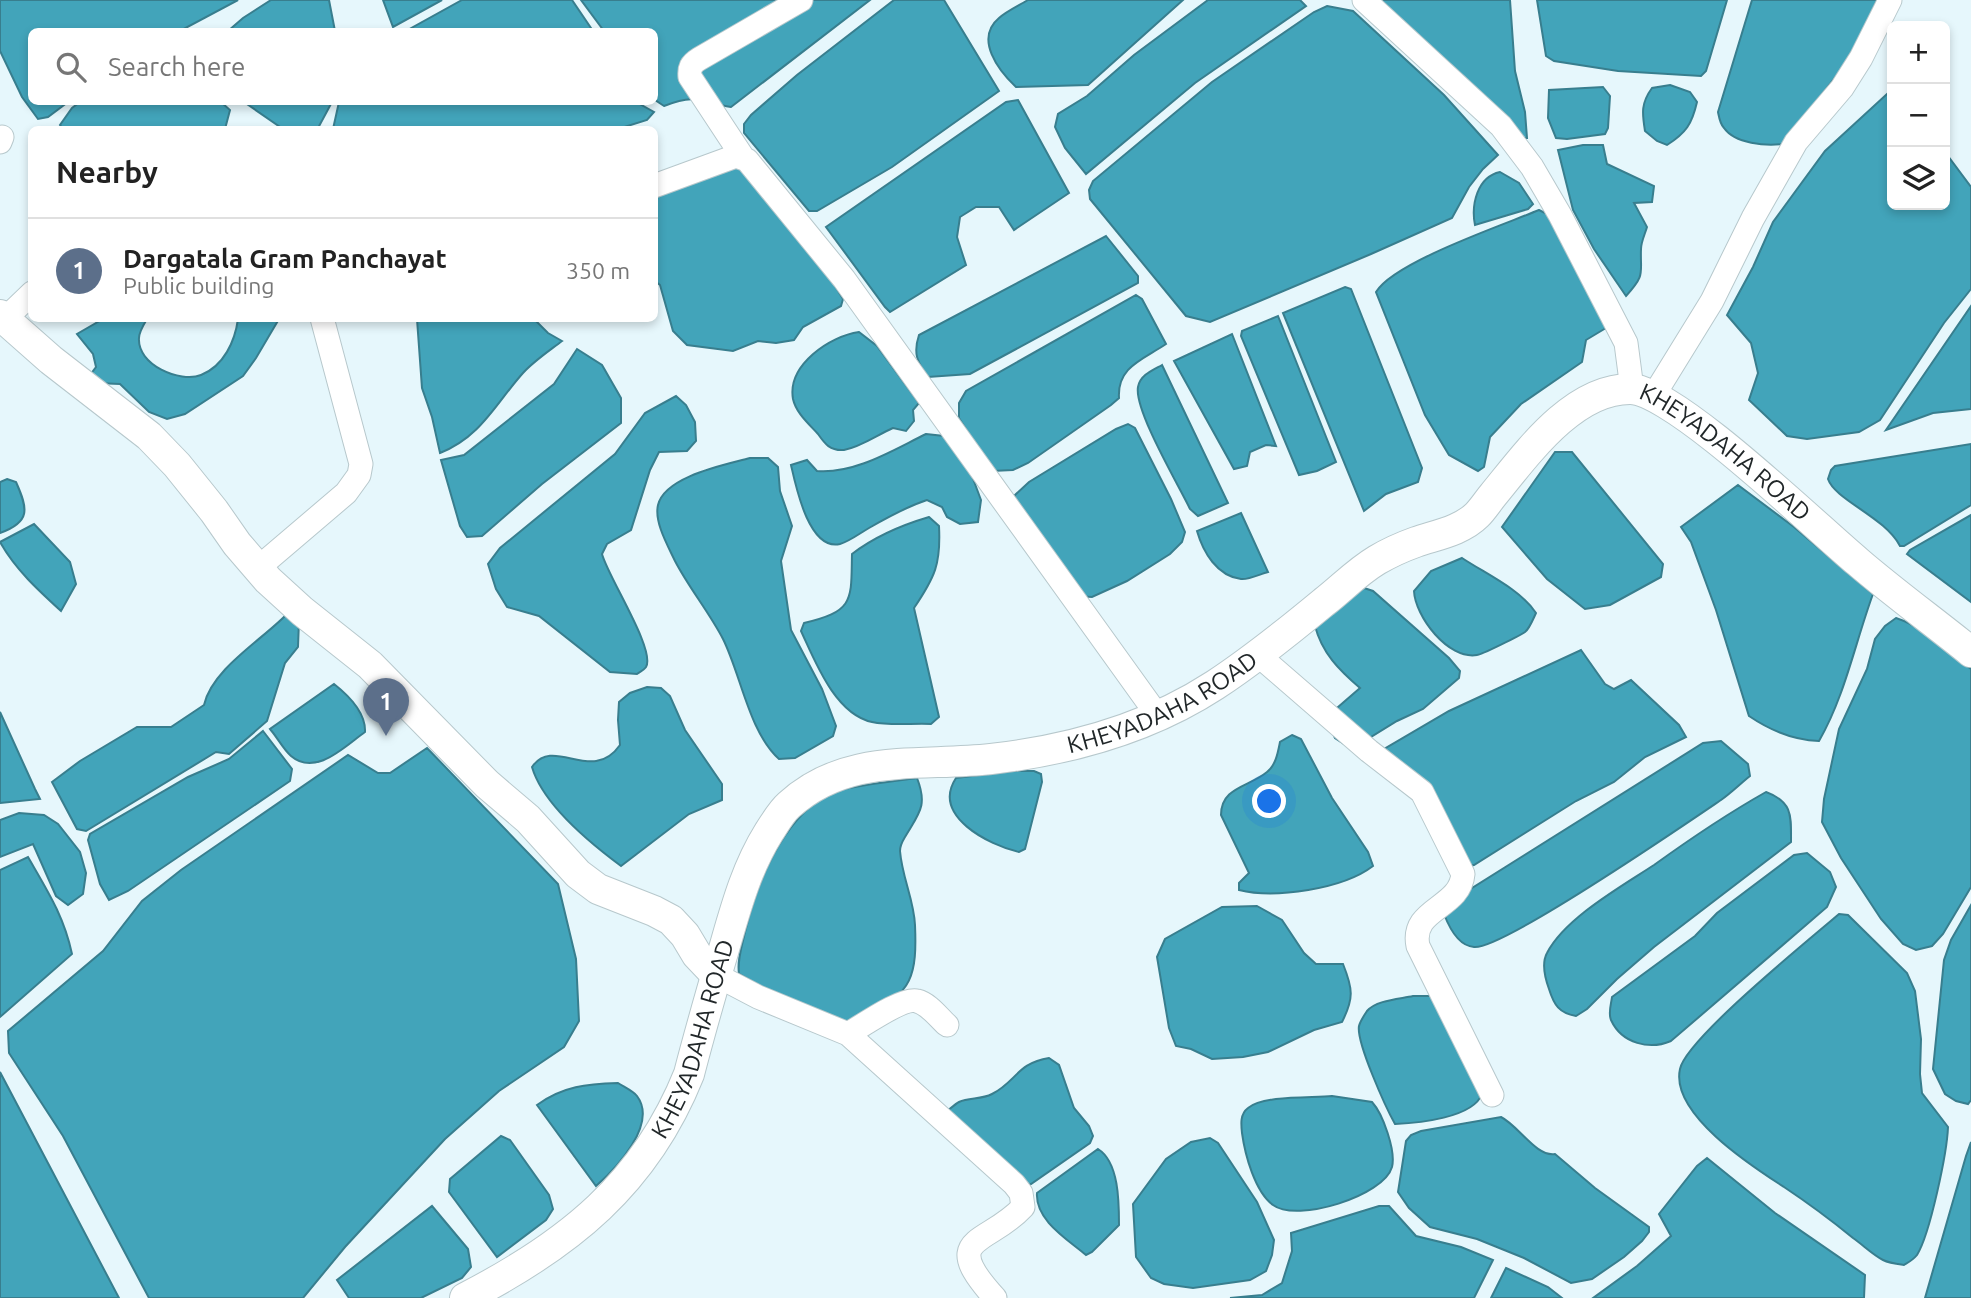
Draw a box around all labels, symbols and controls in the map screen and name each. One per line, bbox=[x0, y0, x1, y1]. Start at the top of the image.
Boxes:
map controls bbox=[1887, 21, 1950, 210]
button: + bbox=[1887, 21, 1950, 84]
search box bbox=[28, 28, 658, 105]
icon: search bbox=[52, 48, 90, 86]
text: Search here bbox=[108, 52, 245, 81]
button: − bbox=[1887, 84, 1950, 147]
button: layers bbox=[1887, 147, 1950, 210]
text: Nearby bbox=[56, 155, 158, 189]
text: Dargatala Gram Panchayat bbox=[123, 244, 447, 273]
text: 1 bbox=[73, 258, 85, 283]
text: 350 m bbox=[566, 258, 630, 283]
text: Public building bbox=[123, 273, 275, 298]
street label: KHEYADAHA ROAD bbox=[1636, 378, 1816, 526]
street label: KHEYADAHA ROAD bbox=[1064, 646, 1262, 758]
pin: 1 bbox=[363, 678, 409, 736]
your location bbox=[1252, 784, 1286, 818]
street label: KHEYADAHA ROAD bbox=[646, 936, 739, 1143]

